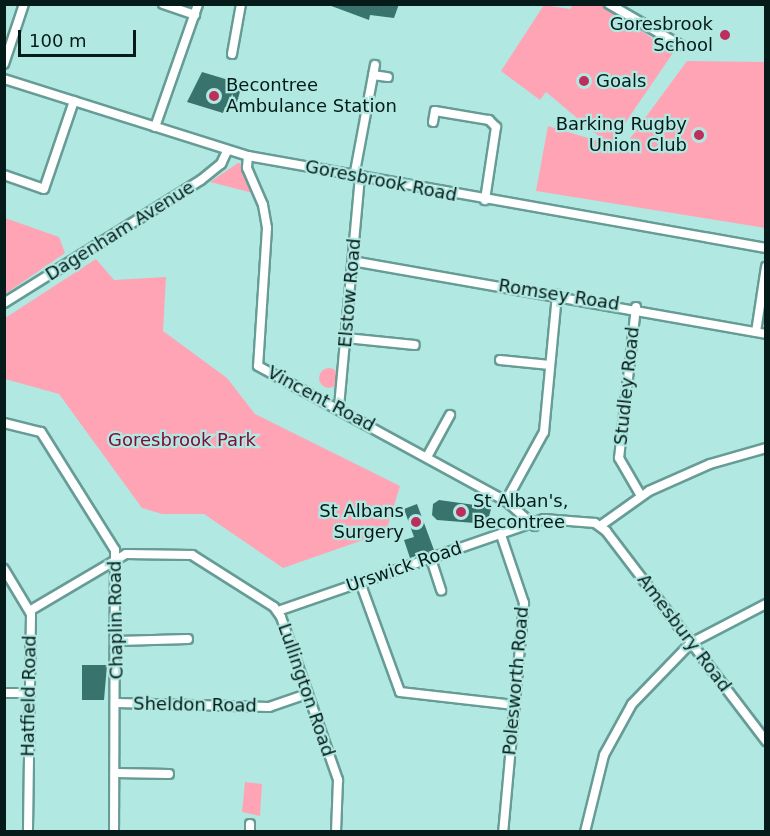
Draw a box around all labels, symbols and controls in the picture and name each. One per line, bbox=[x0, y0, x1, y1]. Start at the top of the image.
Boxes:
place label: Goresbrook School bbox=[610, 14, 713, 57]
scale bar bbox=[21, 18, 140, 56]
marker: Goresbrook School bbox=[718, 28, 732, 42]
text: 100 m bbox=[29, 30, 87, 51]
place label: Goals bbox=[596, 70, 646, 92]
marker: Goals bbox=[577, 74, 591, 88]
place label: Becontree Ambulance Station bbox=[226, 75, 397, 118]
marker: Becontree Ambulance Station bbox=[207, 89, 221, 103]
place label: Barking Rugby Union Club bbox=[556, 114, 687, 156]
marker: Barking Rugby Union Club bbox=[692, 128, 706, 142]
street label: Goresbrook Road bbox=[303, 156, 459, 206]
street label: Dagenham Avenue bbox=[42, 176, 198, 286]
street label: Elstow Road bbox=[334, 238, 366, 348]
street label: Romsey Road bbox=[497, 275, 621, 315]
street label: Studley Road bbox=[610, 326, 644, 446]
street label: Vincent Road bbox=[264, 362, 378, 436]
park label: Goresbrook Park bbox=[108, 429, 256, 451]
place label: St Alban's, Becontree bbox=[473, 491, 568, 534]
place label: St Albans Surgery bbox=[319, 501, 404, 544]
marker: St Alban's, Becontree bbox=[454, 505, 468, 519]
marker: St Albans Surgery bbox=[409, 515, 423, 529]
street label: Urswick Road bbox=[343, 537, 465, 597]
street label: Chaplin Road bbox=[104, 560, 128, 680]
street label: Amesbury Road bbox=[633, 570, 735, 696]
street label: Polesworth Road bbox=[499, 606, 533, 756]
street label: Lullington Road bbox=[273, 621, 339, 759]
street label: Hatfield Road bbox=[17, 635, 41, 757]
street label: Sheldon Road bbox=[133, 693, 257, 717]

